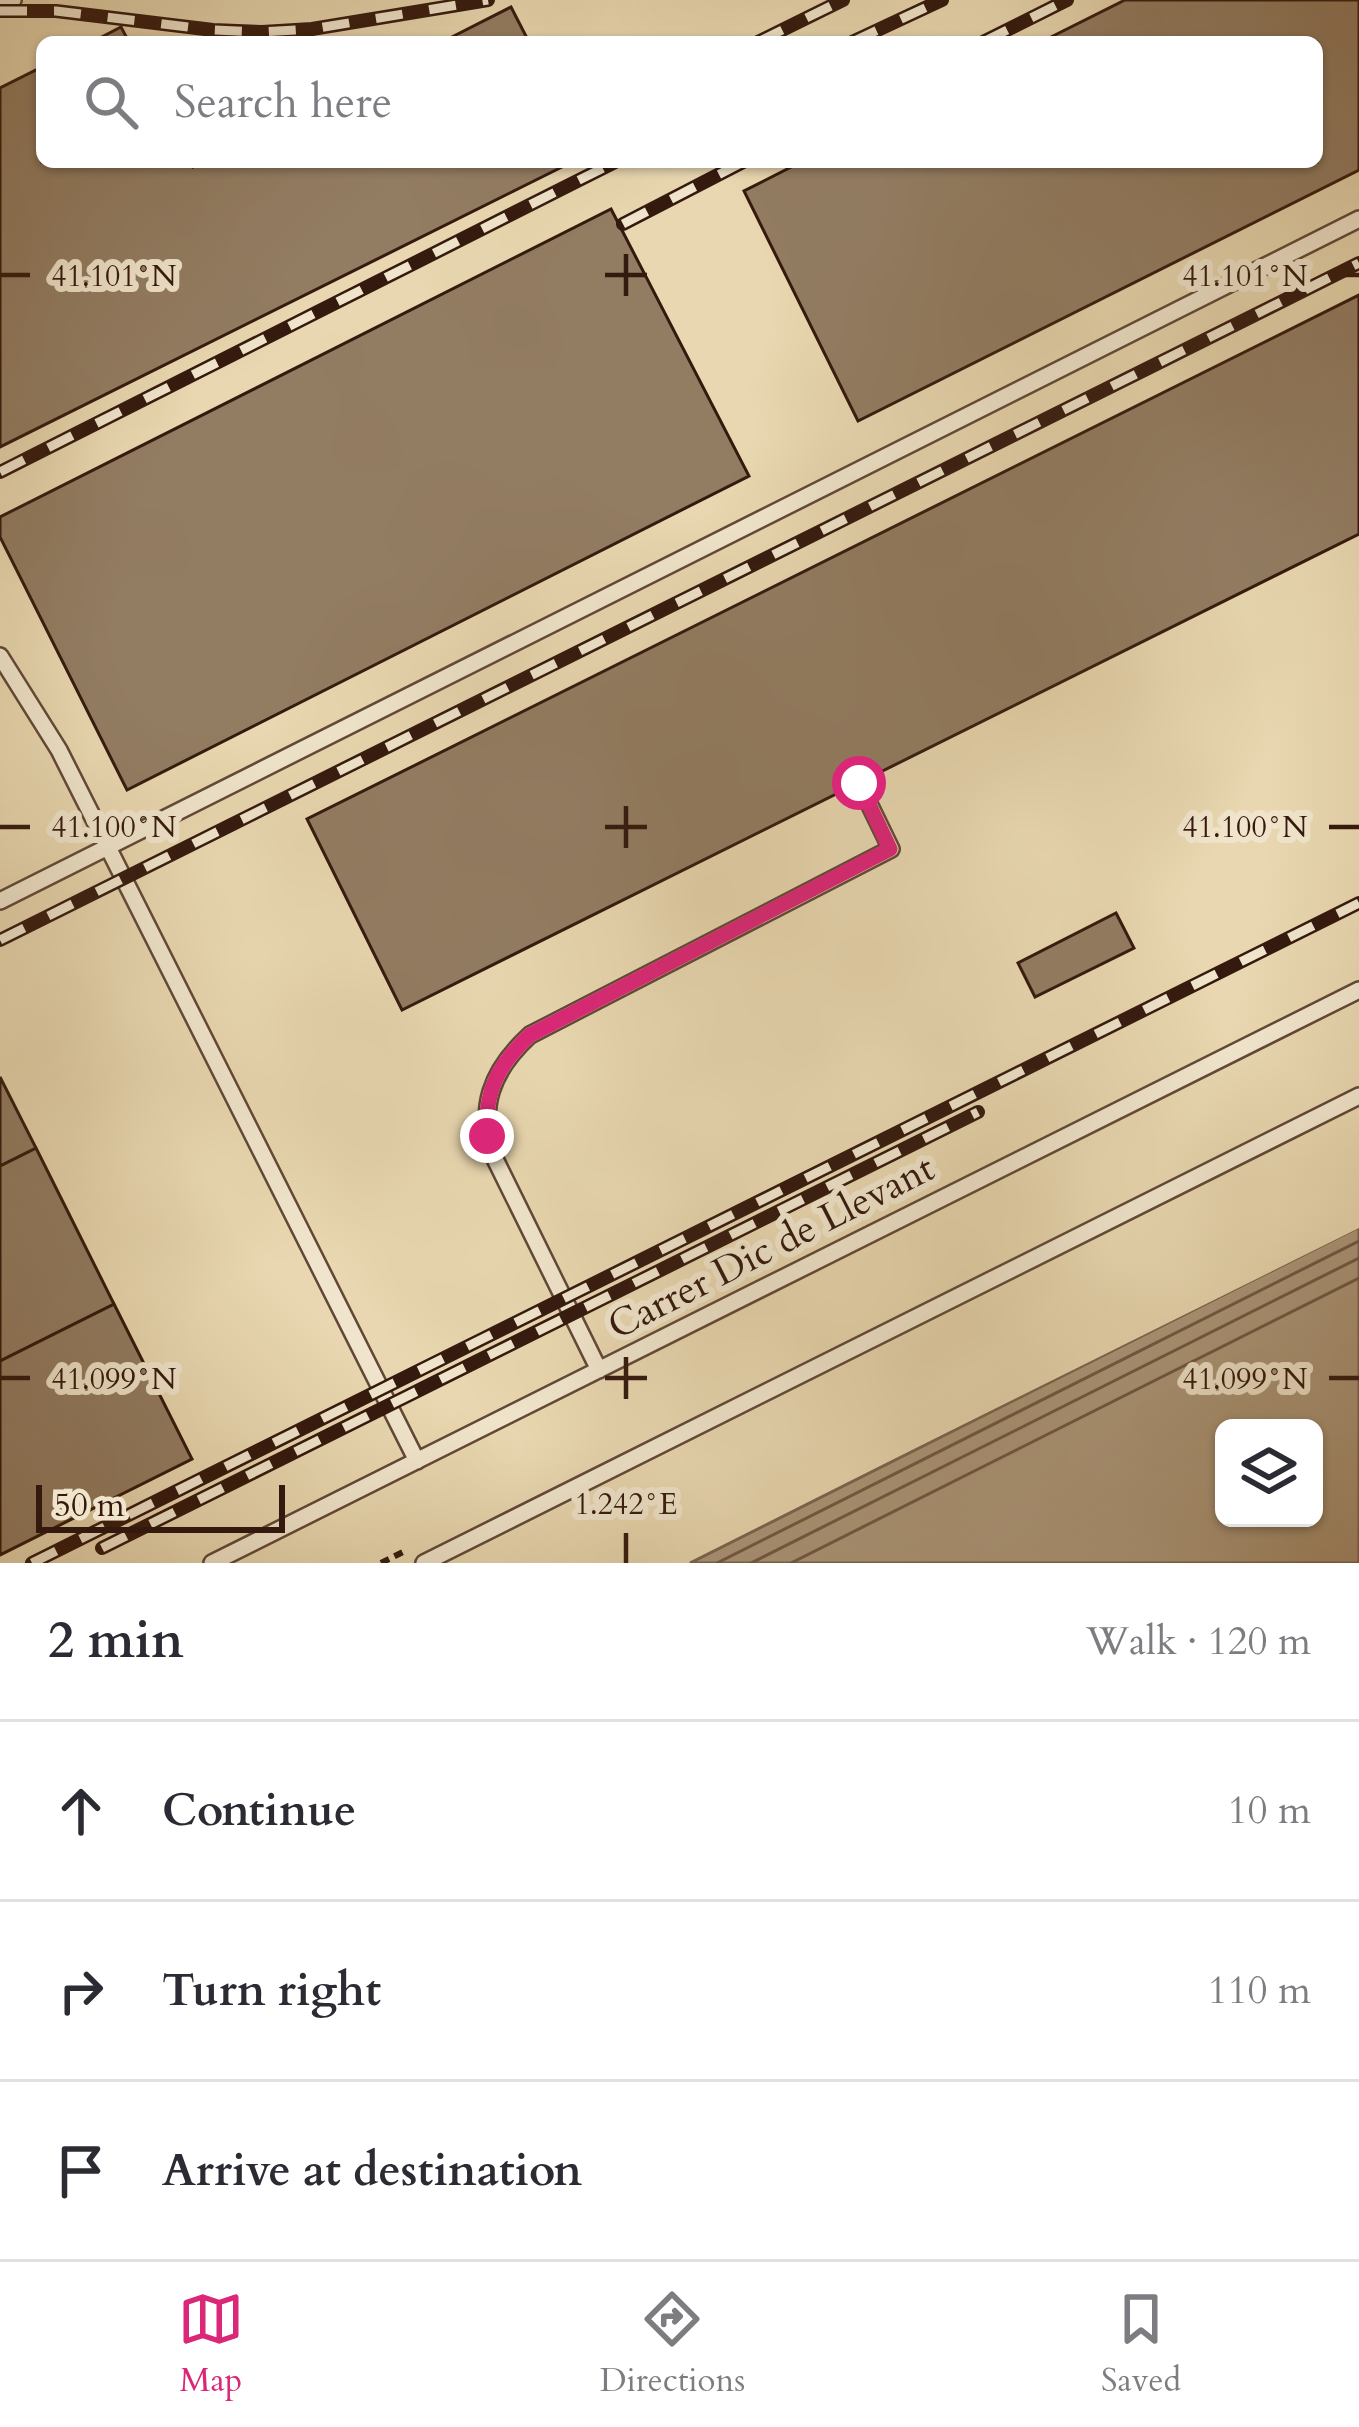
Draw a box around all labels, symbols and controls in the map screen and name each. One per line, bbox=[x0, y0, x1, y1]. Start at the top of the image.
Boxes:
search box bbox=[36, 36, 1323, 168]
icon: search bbox=[78, 69, 144, 135]
text: Search here bbox=[174, 72, 392, 133]
text: 41.101°N bbox=[51, 256, 177, 297]
text: 41.101°N bbox=[1182, 256, 1308, 297]
route start bbox=[832, 756, 886, 810]
text: 41.100°N bbox=[51, 807, 177, 848]
text: 41.100°N bbox=[1182, 807, 1308, 848]
route end bbox=[460, 1109, 514, 1163]
street label: Carrer Dic de Llevant bbox=[599, 1142, 943, 1352]
text: 41.099°N bbox=[51, 1359, 177, 1400]
text: 41.099°N bbox=[1182, 1359, 1308, 1400]
map controls bbox=[1215, 1419, 1323, 1527]
button: layers bbox=[1215, 1419, 1323, 1527]
scale bar bbox=[36, 1479, 285, 1532]
text: 50 m bbox=[54, 1483, 125, 1528]
text: 1.242°E bbox=[575, 1484, 677, 1525]
text: 2 min bbox=[48, 1606, 184, 1676]
text: Walk · 120 m bbox=[1086, 1615, 1311, 1668]
icon: ahead bbox=[48, 1778, 114, 1844]
text: Continue bbox=[162, 1780, 356, 1841]
text: 10 m bbox=[1228, 1784, 1311, 1837]
icon: right bbox=[48, 1958, 114, 2024]
text: Turn right bbox=[162, 1960, 381, 2021]
text: 110 m bbox=[1208, 1964, 1311, 2017]
icon: arrive bbox=[48, 2138, 114, 2204]
text: Arrive at destination bbox=[162, 2140, 582, 2201]
tab: Map bbox=[178, 2286, 244, 2403]
tab: Directions bbox=[600, 2286, 745, 2403]
tab: Saved bbox=[1101, 2286, 1181, 2403]

